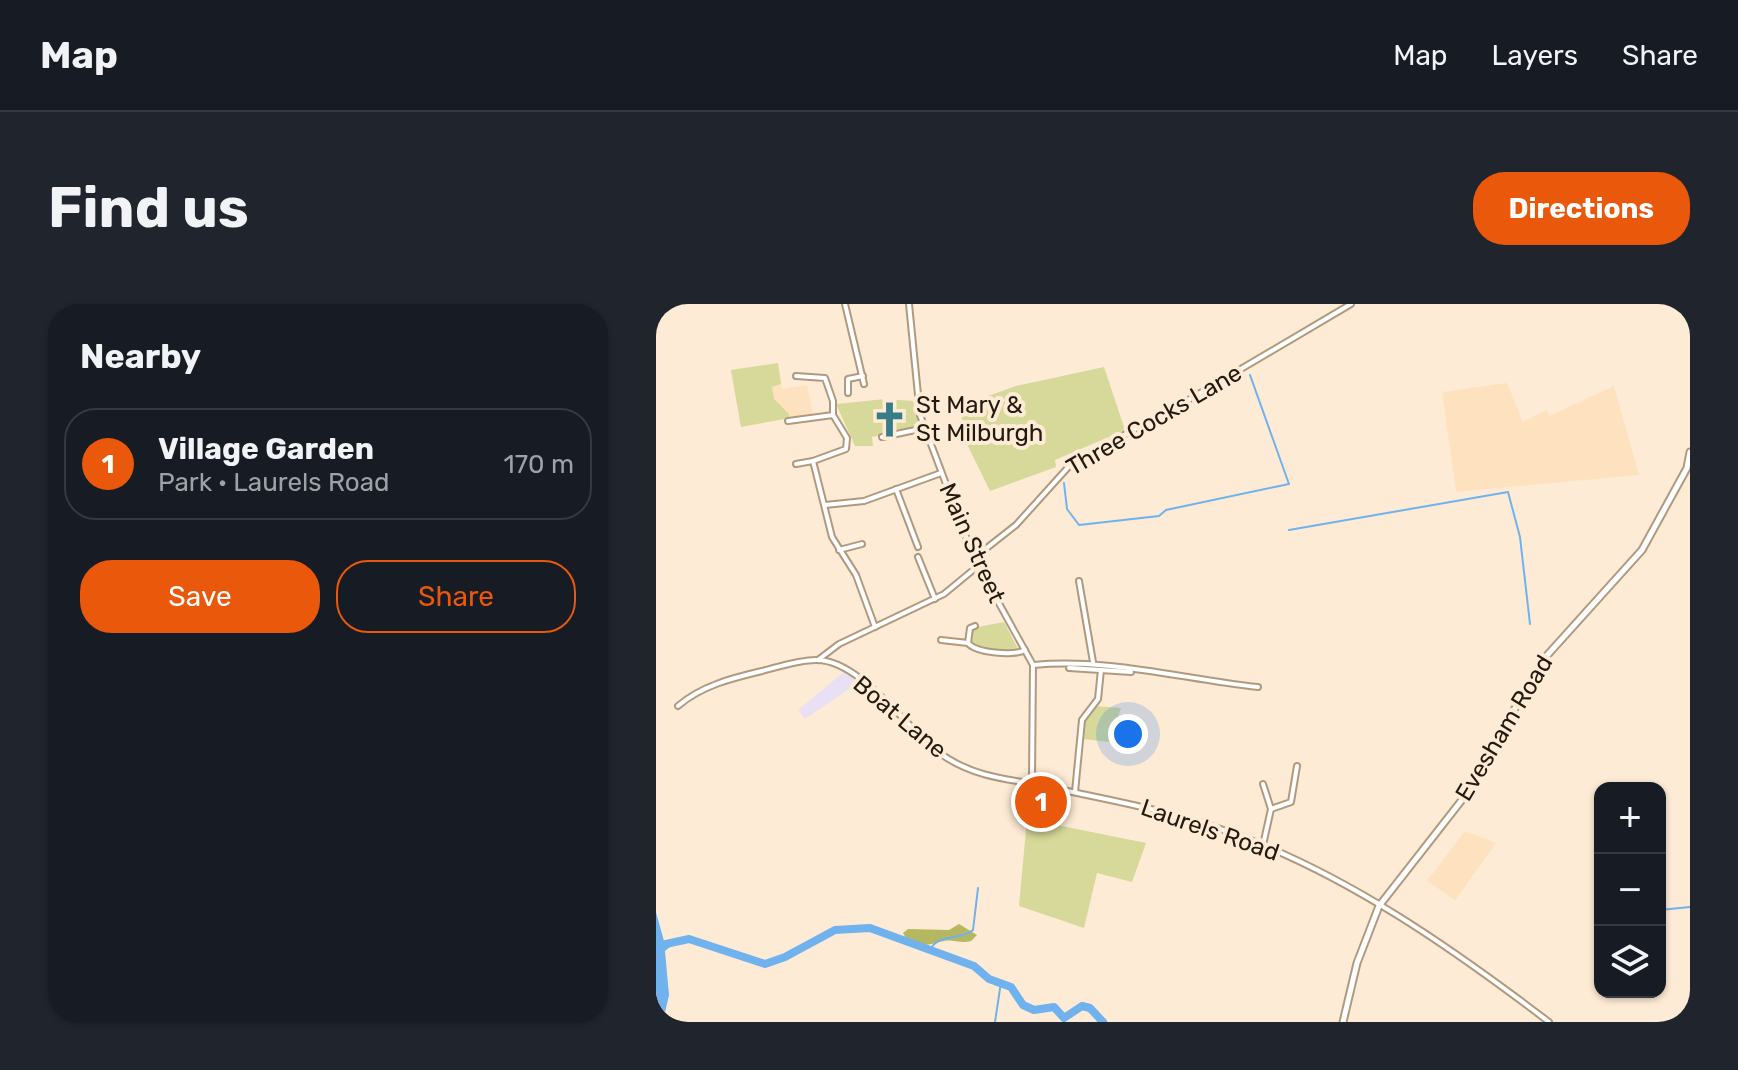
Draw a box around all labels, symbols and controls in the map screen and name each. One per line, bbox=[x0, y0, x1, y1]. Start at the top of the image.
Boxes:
text: Map bbox=[40, 32, 118, 78]
text: Map bbox=[1393, 39, 1448, 72]
text: Layers bbox=[1492, 39, 1578, 72]
text: Share bbox=[1622, 39, 1698, 72]
button: Directions bbox=[1473, 172, 1690, 245]
text: Find us bbox=[48, 175, 249, 241]
text: Nearby bbox=[80, 336, 201, 377]
street label: Three Cocks Lane bbox=[1061, 358, 1247, 482]
place label: St Mary & St Milburgh bbox=[916, 391, 1043, 447]
church icon: St Mary & St Milburgh bbox=[871, 400, 909, 438]
text: Village Garden bbox=[158, 431, 374, 467]
text: 1 bbox=[102, 449, 114, 480]
text: 170 m bbox=[504, 449, 574, 480]
text: Park · Laurels Road bbox=[158, 467, 390, 498]
street label: Main Street bbox=[933, 479, 1011, 607]
button: Save bbox=[80, 560, 320, 633]
button: Share bbox=[336, 560, 576, 633]
street label: Evesham Road bbox=[1450, 650, 1558, 806]
street label: Boat Lane bbox=[848, 670, 952, 764]
your location bbox=[1108, 714, 1148, 754]
pin: 1 bbox=[1015, 772, 1067, 832]
map controls bbox=[1594, 782, 1666, 998]
button: + bbox=[1594, 782, 1666, 854]
street label: Laurels Road bbox=[1137, 793, 1283, 867]
button: − bbox=[1594, 854, 1666, 926]
button: layers bbox=[1594, 926, 1666, 998]

